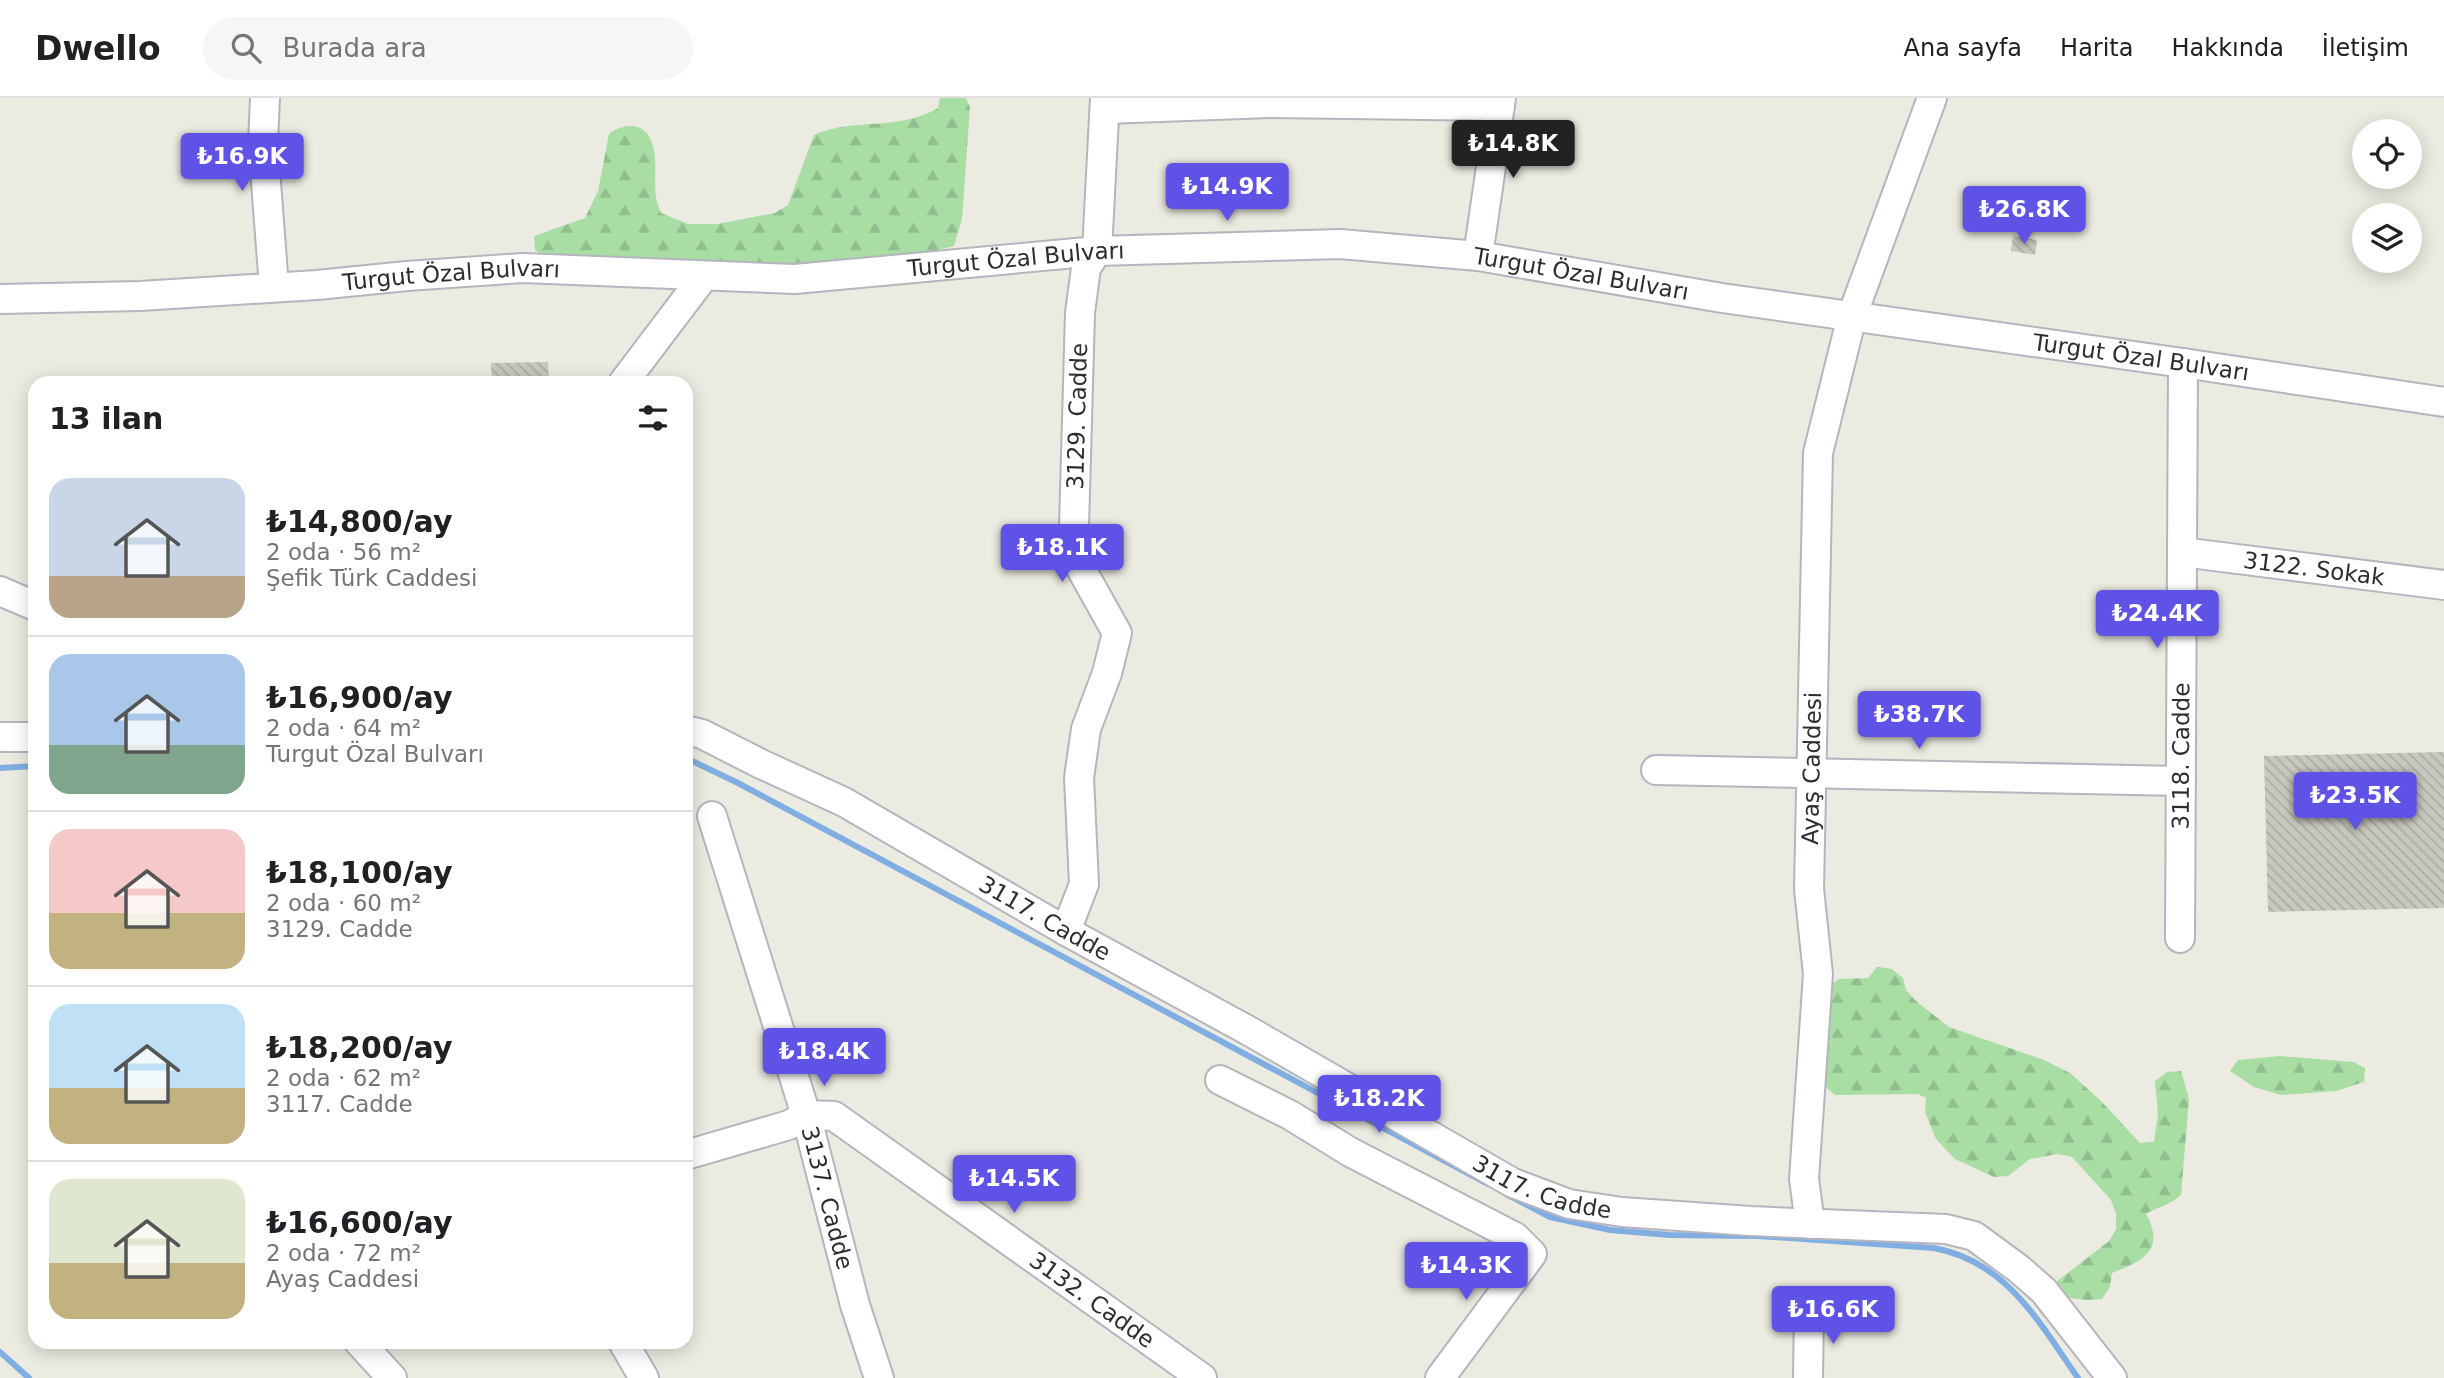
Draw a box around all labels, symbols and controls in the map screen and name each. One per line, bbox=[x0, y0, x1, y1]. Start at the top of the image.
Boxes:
search box bbox=[203, 17, 693, 80]
text: Dwello bbox=[35, 29, 161, 68]
icon: search bbox=[227, 29, 265, 67]
text: Burada ara bbox=[283, 33, 427, 63]
text: Ana sayfa bbox=[1904, 34, 2022, 62]
text: Harita bbox=[2060, 34, 2133, 62]
text: Hakkında bbox=[2171, 34, 2284, 62]
text: İletişim bbox=[2322, 34, 2409, 62]
map controls bbox=[2352, 119, 2422, 273]
button: locate bbox=[2352, 119, 2422, 189]
pin: ₺14.8K bbox=[1456, 120, 1570, 180]
text: ₺14.8K bbox=[1468, 130, 1558, 156]
pin: ₺16.9K bbox=[185, 134, 299, 193]
text: ₺16.9K bbox=[197, 143, 287, 169]
pin: ₺14.9K bbox=[1170, 164, 1284, 223]
text: ₺14.9K bbox=[1182, 173, 1272, 199]
pin: ₺26.8K bbox=[1967, 186, 2081, 246]
text: ₺26.8K bbox=[1979, 196, 2069, 222]
button: layers bbox=[2352, 203, 2422, 273]
street label: Turgut Özal Bulvarı bbox=[905, 237, 1125, 282]
street label: Turgut Özal Bulvarı bbox=[1471, 242, 1691, 305]
street label: Turgut Özal Bulvarı bbox=[340, 255, 560, 295]
street label: Turgut Özal Bulvarı bbox=[2030, 329, 2251, 386]
street label: 3129. Cadde bbox=[1062, 343, 1092, 490]
icon: filters bbox=[634, 399, 672, 437]
text: 13 ilan bbox=[49, 401, 163, 436]
text: ₺14,800/ay bbox=[266, 504, 452, 539]
icon: home bbox=[105, 506, 189, 590]
pin: ₺18.1K bbox=[1005, 524, 1119, 584]
text: ₺18.1K bbox=[1017, 534, 1107, 560]
text: 2 oda · 56 m² bbox=[266, 539, 421, 565]
street label: 3122. Sokak bbox=[2242, 547, 2387, 590]
text: Şefik Türk Caddesi bbox=[266, 565, 477, 591]
pin: ₺24.4K bbox=[2100, 590, 2214, 650]
text: ₺24.4K bbox=[2112, 600, 2202, 626]
text: ₺16,900/ay bbox=[266, 680, 452, 715]
icon: home bbox=[105, 682, 189, 766]
street label: 3118. Cadde bbox=[2168, 683, 2194, 829]
street label: Ayaş Caddesi bbox=[1797, 692, 1826, 845]
pin: ₺38.7K bbox=[1862, 692, 1976, 751]
text: ₺38.7K bbox=[1874, 701, 1964, 727]
text: 2 oda · 64 m² bbox=[266, 715, 421, 741]
text: Turgut Özal Bulvarı bbox=[266, 741, 484, 767]
pin: ₺23.5K bbox=[2298, 772, 2412, 832]
text: ₺23.5K bbox=[2310, 782, 2400, 808]
text: ₺18,100/ay bbox=[266, 855, 452, 890]
icon: home bbox=[105, 857, 189, 941]
street label: 3117. Cadde bbox=[975, 870, 1115, 966]
text: 2 oda · 60 m² bbox=[266, 890, 421, 916]
text: 3129. Cadde bbox=[266, 916, 413, 942]
pin: ₺18.4K bbox=[767, 1028, 881, 1088]
text: ₺18,200/ay bbox=[266, 1030, 452, 1065]
icon: home bbox=[105, 1032, 189, 1116]
text: ₺18.4K bbox=[779, 1038, 869, 1064]
text: 2 oda · 62 m² bbox=[266, 1065, 421, 1091]
pin: ₺18.2K bbox=[1322, 1076, 1436, 1135]
text: ₺18.2K bbox=[1334, 1085, 1424, 1111]
text: 3117. Cadde bbox=[266, 1091, 413, 1117]
street label: 3137. Cadde bbox=[796, 1124, 858, 1272]
street label: 3117. Cadde bbox=[1468, 1150, 1613, 1223]
pin: ₺14.5K bbox=[957, 1156, 1071, 1215]
text: ₺14.5K bbox=[969, 1165, 1059, 1191]
text: ₺16,600/ay bbox=[266, 1205, 452, 1240]
icon: home bbox=[105, 1207, 189, 1291]
text: 2 oda · 72 m² bbox=[266, 1240, 421, 1266]
pin: ₺14.3K bbox=[1409, 1242, 1523, 1302]
street label: 3132. Cadde bbox=[1025, 1247, 1160, 1353]
text: ₺14.3K bbox=[1421, 1252, 1511, 1278]
text: Ayaş Caddesi bbox=[266, 1266, 419, 1292]
pin: ₺16.6K bbox=[1776, 1286, 1890, 1346]
text: ₺16.6K bbox=[1788, 1296, 1878, 1322]

